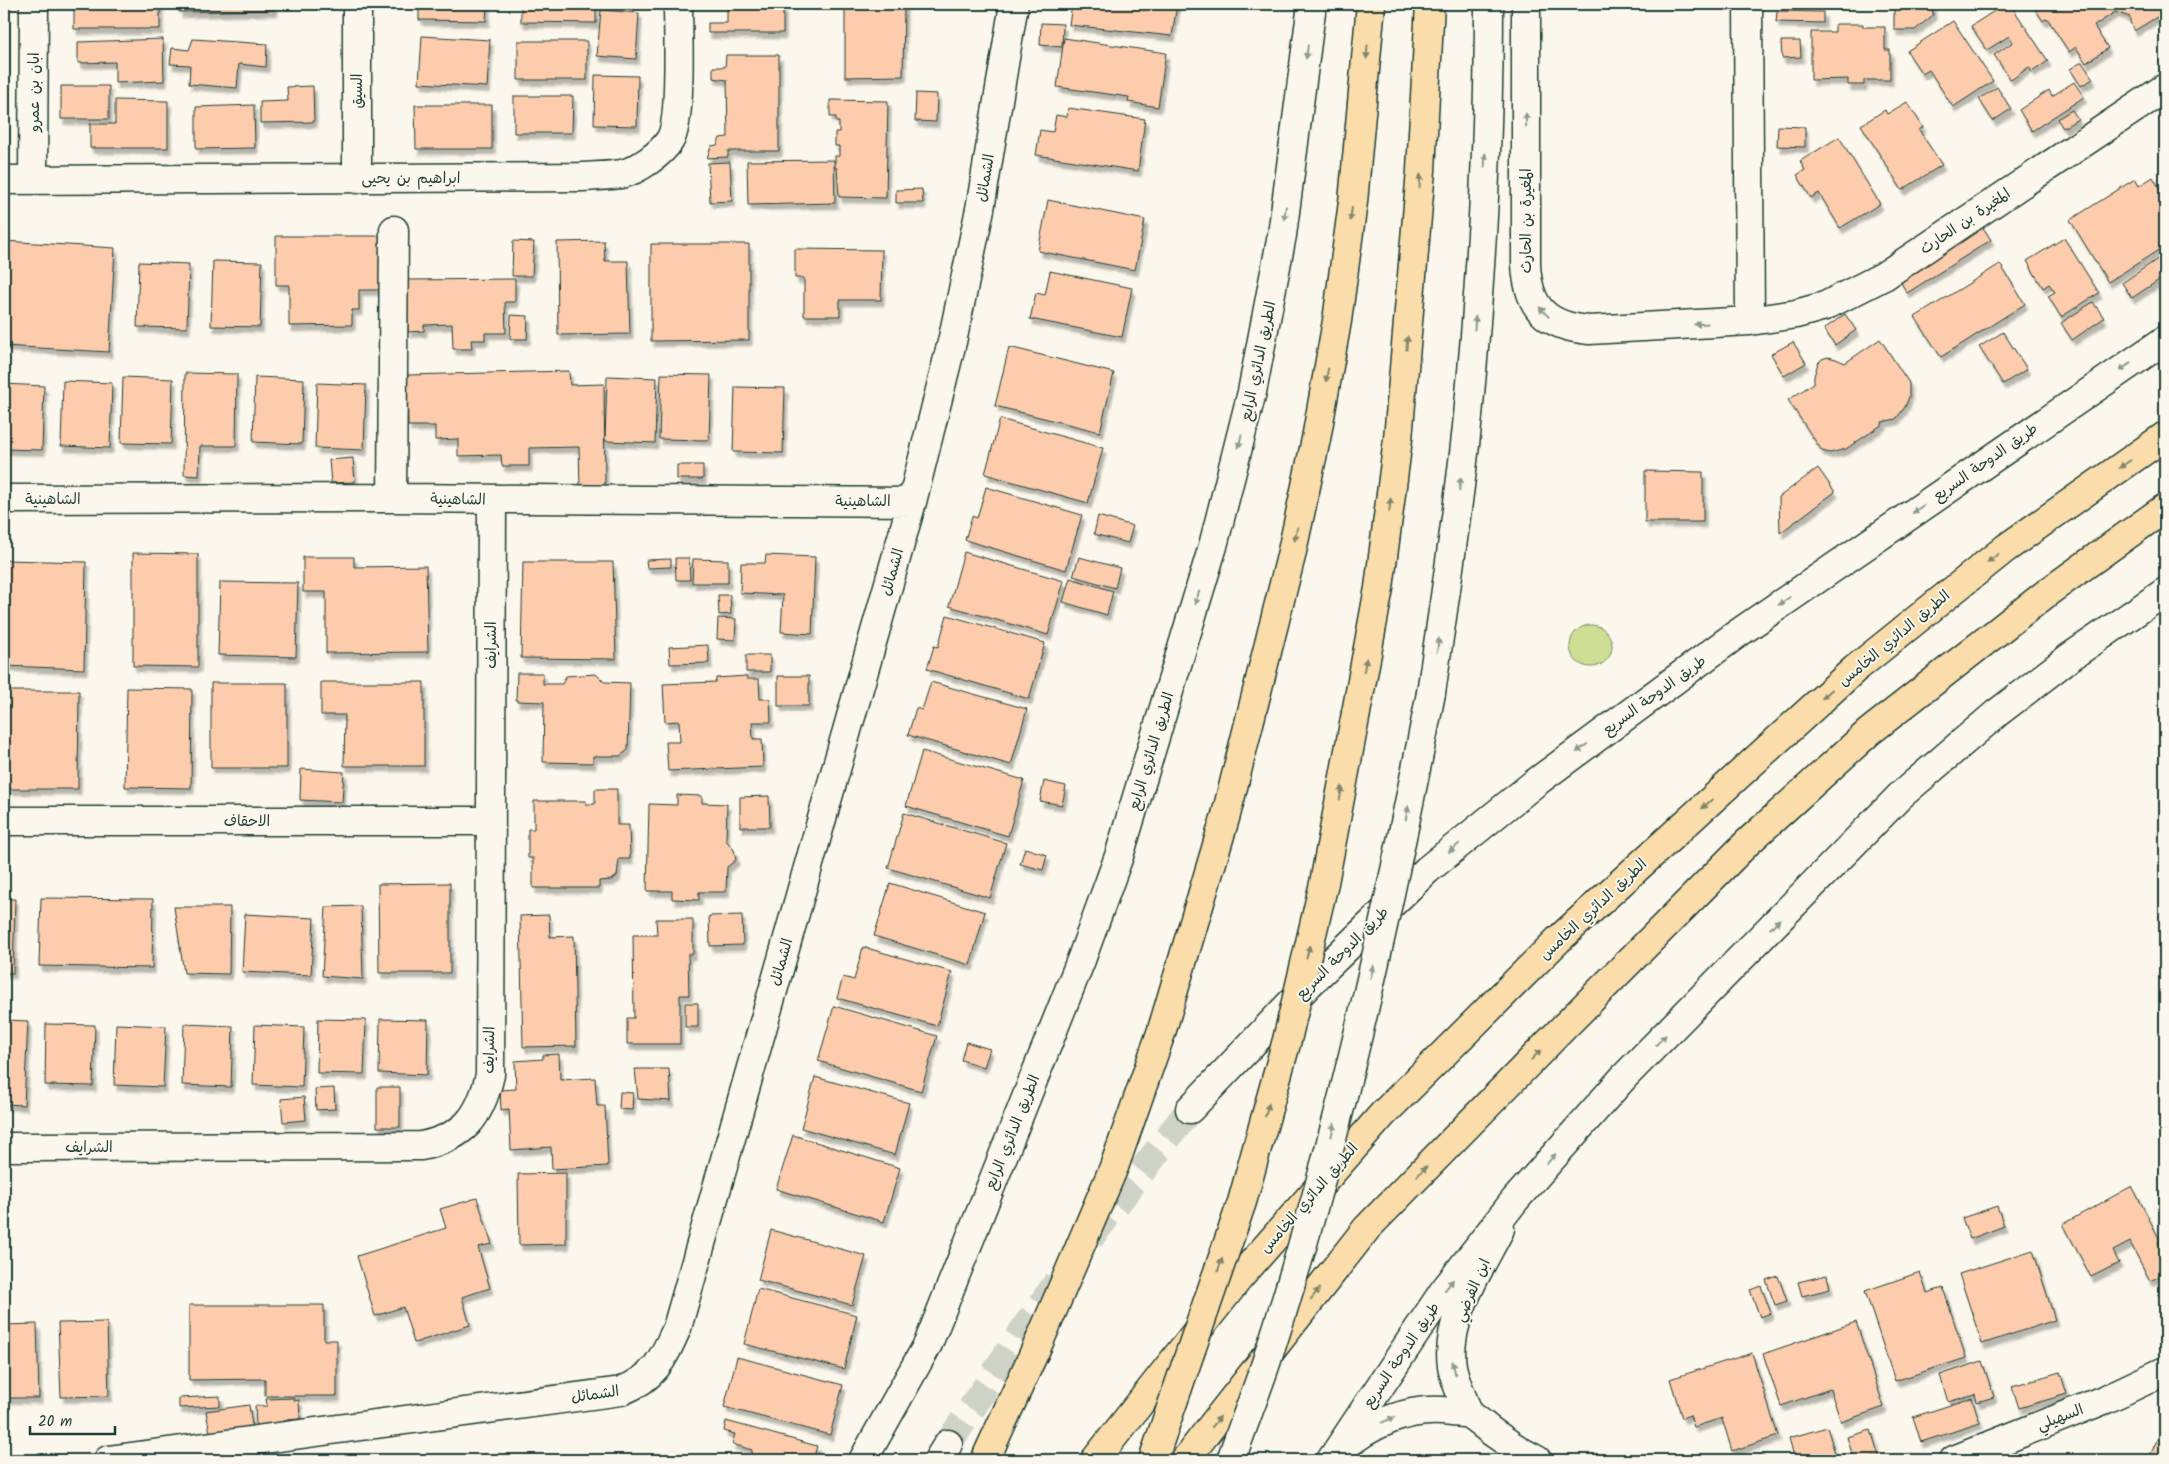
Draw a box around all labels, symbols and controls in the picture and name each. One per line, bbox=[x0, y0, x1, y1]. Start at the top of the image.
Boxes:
one-way arrow bbox=[1303, 44, 1311, 60]
one-way arrow bbox=[1363, 45, 1371, 61]
street label: ابان بن عمرو bbox=[23, 52, 47, 133]
street label: السيق bbox=[346, 73, 370, 109]
one-way arrow bbox=[1522, 112, 1530, 128]
street label: الشمائل bbox=[970, 152, 1002, 204]
one-way arrow bbox=[1481, 152, 1489, 168]
street label: ابراهيم بن يحيى bbox=[361, 167, 461, 191]
street label: المغيرة بن الحارث bbox=[1515, 168, 1539, 274]
one-way arrow bbox=[1416, 173, 1424, 189]
street label: المغيرة بن الحارث bbox=[1915, 182, 2016, 261]
one-way arrow bbox=[1281, 205, 1289, 221]
one-way arrow bbox=[1347, 206, 1355, 222]
street label: الطريق الدائري الرابع bbox=[1235, 299, 1283, 423]
one-way arrow bbox=[1538, 307, 1550, 319]
one-way arrow bbox=[1472, 314, 1480, 330]
one-way arrow bbox=[1693, 320, 1709, 328]
one-way arrow bbox=[1403, 335, 1411, 351]
one-way arrow bbox=[2118, 362, 2132, 372]
one-way arrow bbox=[1323, 367, 1331, 383]
street label: طريق الدوحة السريع bbox=[1928, 418, 2043, 508]
one-way arrow bbox=[1236, 434, 1244, 449]
one-way arrow bbox=[2119, 459, 2132, 469]
one-way arrow bbox=[1456, 476, 1464, 492]
street label: الشاهينية bbox=[25, 488, 81, 512]
street label: الشاهينية bbox=[430, 488, 486, 512]
street label: الشاهينية bbox=[835, 490, 891, 514]
one-way arrow bbox=[1386, 496, 1394, 512]
one-way arrow bbox=[1911, 504, 1925, 514]
one-way arrow bbox=[1292, 527, 1300, 542]
street label: الشمائل bbox=[875, 546, 911, 599]
one-way arrow bbox=[1987, 552, 2000, 563]
street label: الطريق الدائري الخامس bbox=[1833, 585, 1956, 693]
one-way arrow bbox=[1193, 590, 1200, 605]
one-way arrow bbox=[1778, 596, 1791, 606]
street label: الشرايف bbox=[480, 621, 504, 669]
one-way arrow bbox=[1434, 637, 1442, 653]
street label: طريق الدوحة السريع bbox=[1598, 650, 1712, 742]
one-way arrow bbox=[1361, 657, 1369, 673]
street label: الطريق الدائري الرابع bbox=[1123, 689, 1181, 813]
one-way arrow bbox=[1821, 689, 1834, 700]
one-way arrow bbox=[1575, 743, 1589, 753]
one-way arrow bbox=[1337, 786, 1345, 801]
one-way arrow bbox=[1701, 798, 1713, 810]
one-way arrow bbox=[1404, 805, 1412, 821]
street label: الاحقاف bbox=[224, 810, 270, 834]
one-way arrow bbox=[1448, 842, 1461, 853]
street label: الطريق الدائري الخامس bbox=[1534, 853, 1653, 966]
street label: طريق الدوحة السريع bbox=[1290, 901, 1395, 1006]
one-way arrow bbox=[1768, 918, 1780, 930]
street label: الشمائل bbox=[764, 936, 800, 989]
one-way arrow bbox=[1304, 945, 1312, 960]
one-way arrow bbox=[1368, 964, 1376, 980]
street label: الشرايف bbox=[478, 1026, 502, 1074]
one-way arrow bbox=[1655, 1034, 1667, 1046]
one-way arrow bbox=[1529, 1049, 1541, 1061]
street label: الطريق الدائري الرابع bbox=[979, 1071, 1047, 1194]
one-way arrow bbox=[1264, 1102, 1272, 1117]
one-way arrow bbox=[1329, 1122, 1337, 1137]
street label: الشرايف bbox=[65, 1136, 113, 1160]
street label: الطريق الدائري الخامس bbox=[1255, 1138, 1365, 1259]
one-way arrow bbox=[1545, 1154, 1557, 1166]
one-way arrow bbox=[1416, 1166, 1428, 1178]
street label: ابن الفرضي bbox=[1448, 1255, 1498, 1326]
one-way arrow bbox=[1217, 1258, 1225, 1273]
one-way arrow bbox=[1443, 1279, 1454, 1292]
one-way arrow bbox=[1310, 1288, 1321, 1301]
street label: طريق الدوحة السريع bbox=[1357, 1298, 1446, 1414]
one-way arrow bbox=[1449, 1360, 1457, 1376]
street label: الشمائل bbox=[569, 1380, 621, 1410]
street label: السهيلي bbox=[2033, 1398, 2087, 1438]
scale bar bbox=[30, 1404, 115, 1436]
text: 20 m bbox=[38, 1410, 72, 1434]
one-way arrow bbox=[1210, 1416, 1221, 1429]
one-way arrow bbox=[1381, 1416, 1395, 1424]

